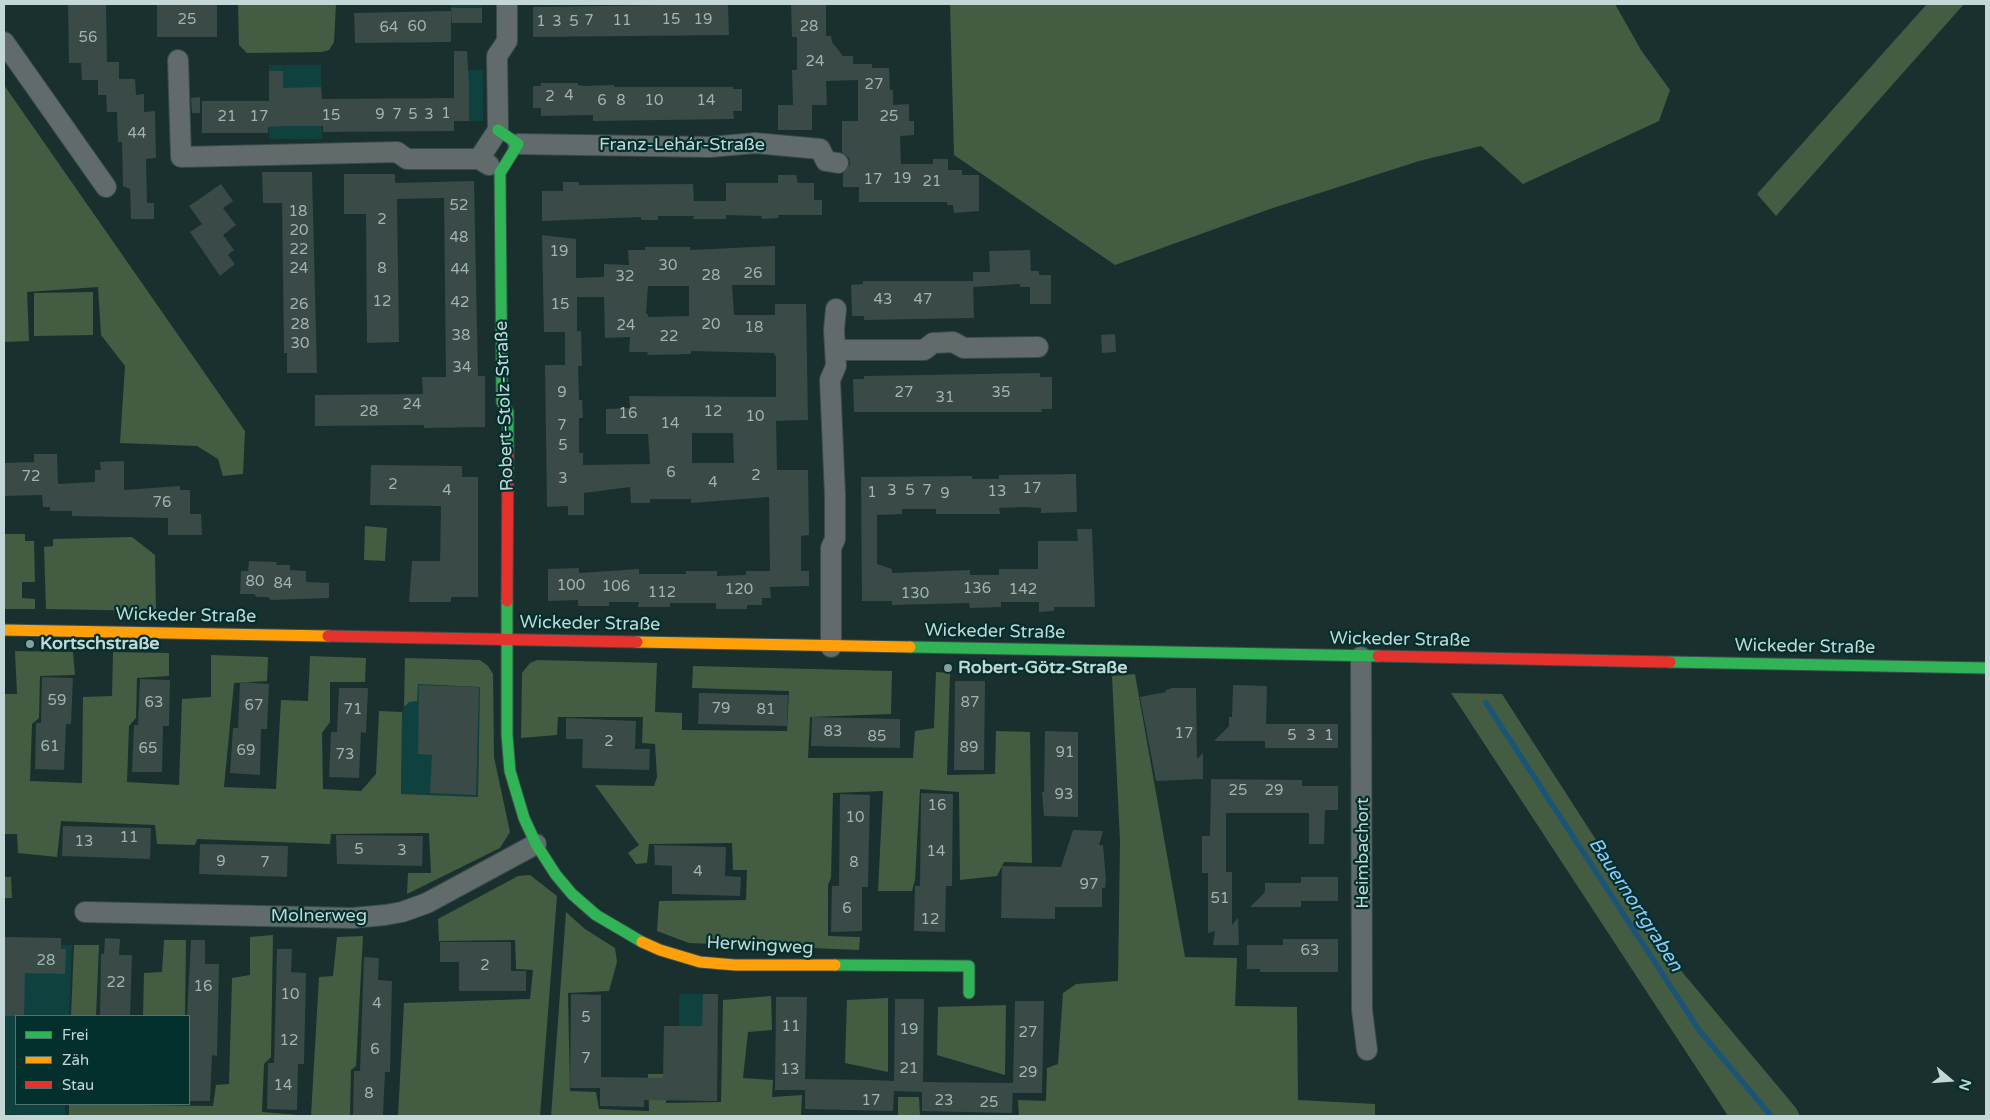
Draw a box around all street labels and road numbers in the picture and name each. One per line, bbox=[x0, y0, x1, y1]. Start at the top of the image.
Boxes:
street label: Franz-Lehár-Straße bbox=[599, 134, 765, 156]
street label: Robert-Stolz-Straße bbox=[491, 320, 519, 492]
street label: Wickeder Straße bbox=[115, 604, 257, 628]
street label: Wickeder Straße bbox=[519, 612, 661, 636]
street label: Wickeder Straße bbox=[924, 620, 1066, 644]
street label: Wickeder Straße bbox=[1329, 628, 1471, 652]
street label: Wickeder Straße bbox=[1734, 635, 1876, 659]
street label: Heimbachort bbox=[1352, 797, 1374, 909]
street label: Molnerweg bbox=[271, 905, 367, 927]
street label: Herwingweg bbox=[706, 932, 814, 960]

